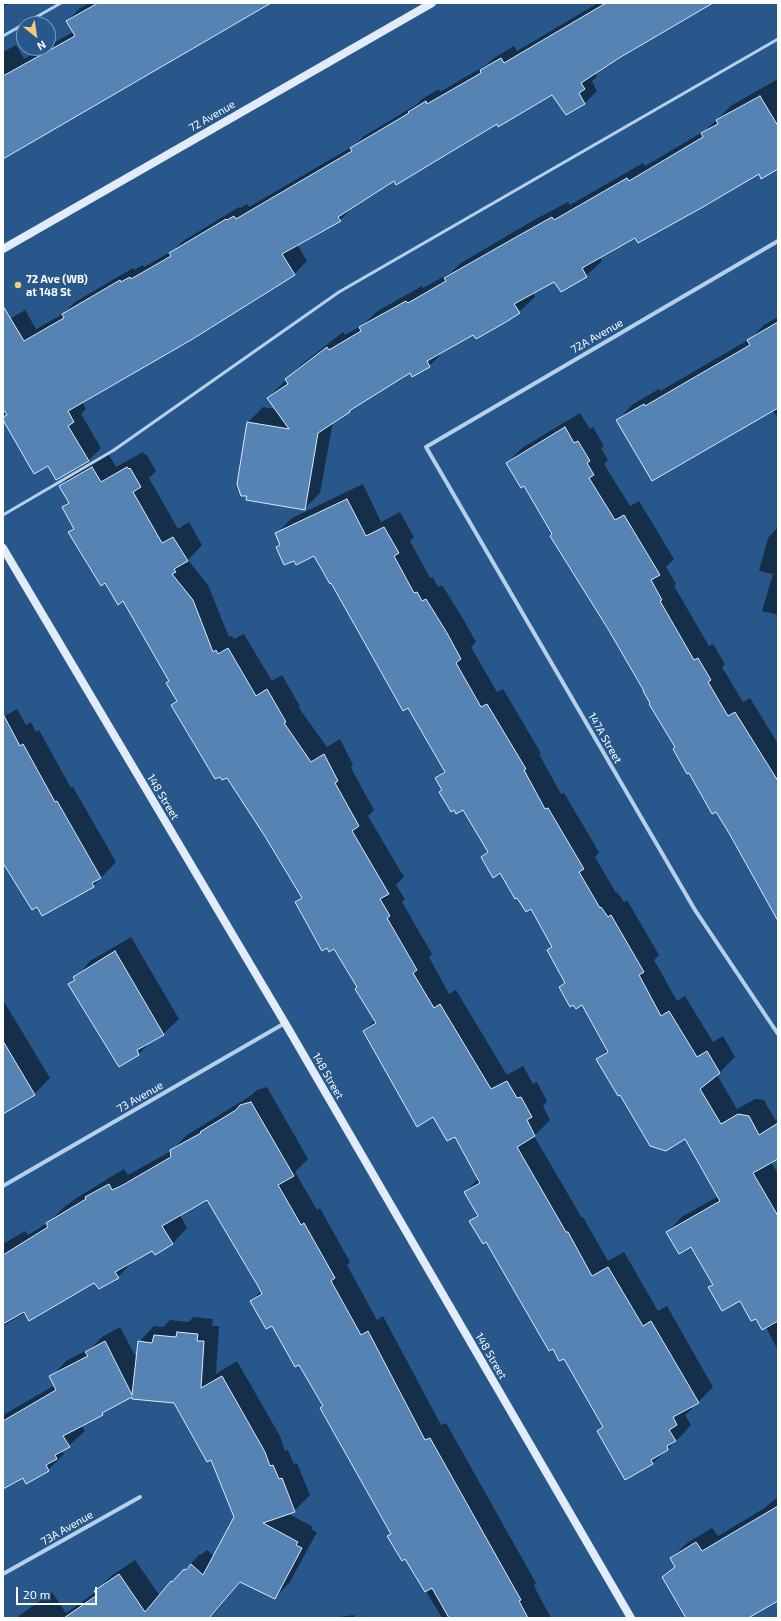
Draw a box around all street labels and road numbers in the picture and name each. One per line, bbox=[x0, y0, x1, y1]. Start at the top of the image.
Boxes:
street label: 72 Avenue bbox=[187, 98, 237, 134]
street label: 72A Avenue bbox=[569, 316, 625, 356]
street label: 147A Street bbox=[585, 710, 625, 766]
street label: 148 Street bbox=[144, 772, 182, 822]
street label: 148 Street bbox=[310, 1051, 346, 1101]
street label: 73 Avenue bbox=[115, 1079, 165, 1115]
street label: 148 Street bbox=[473, 1331, 509, 1381]
street label: 73A Avenue bbox=[39, 1508, 95, 1548]

